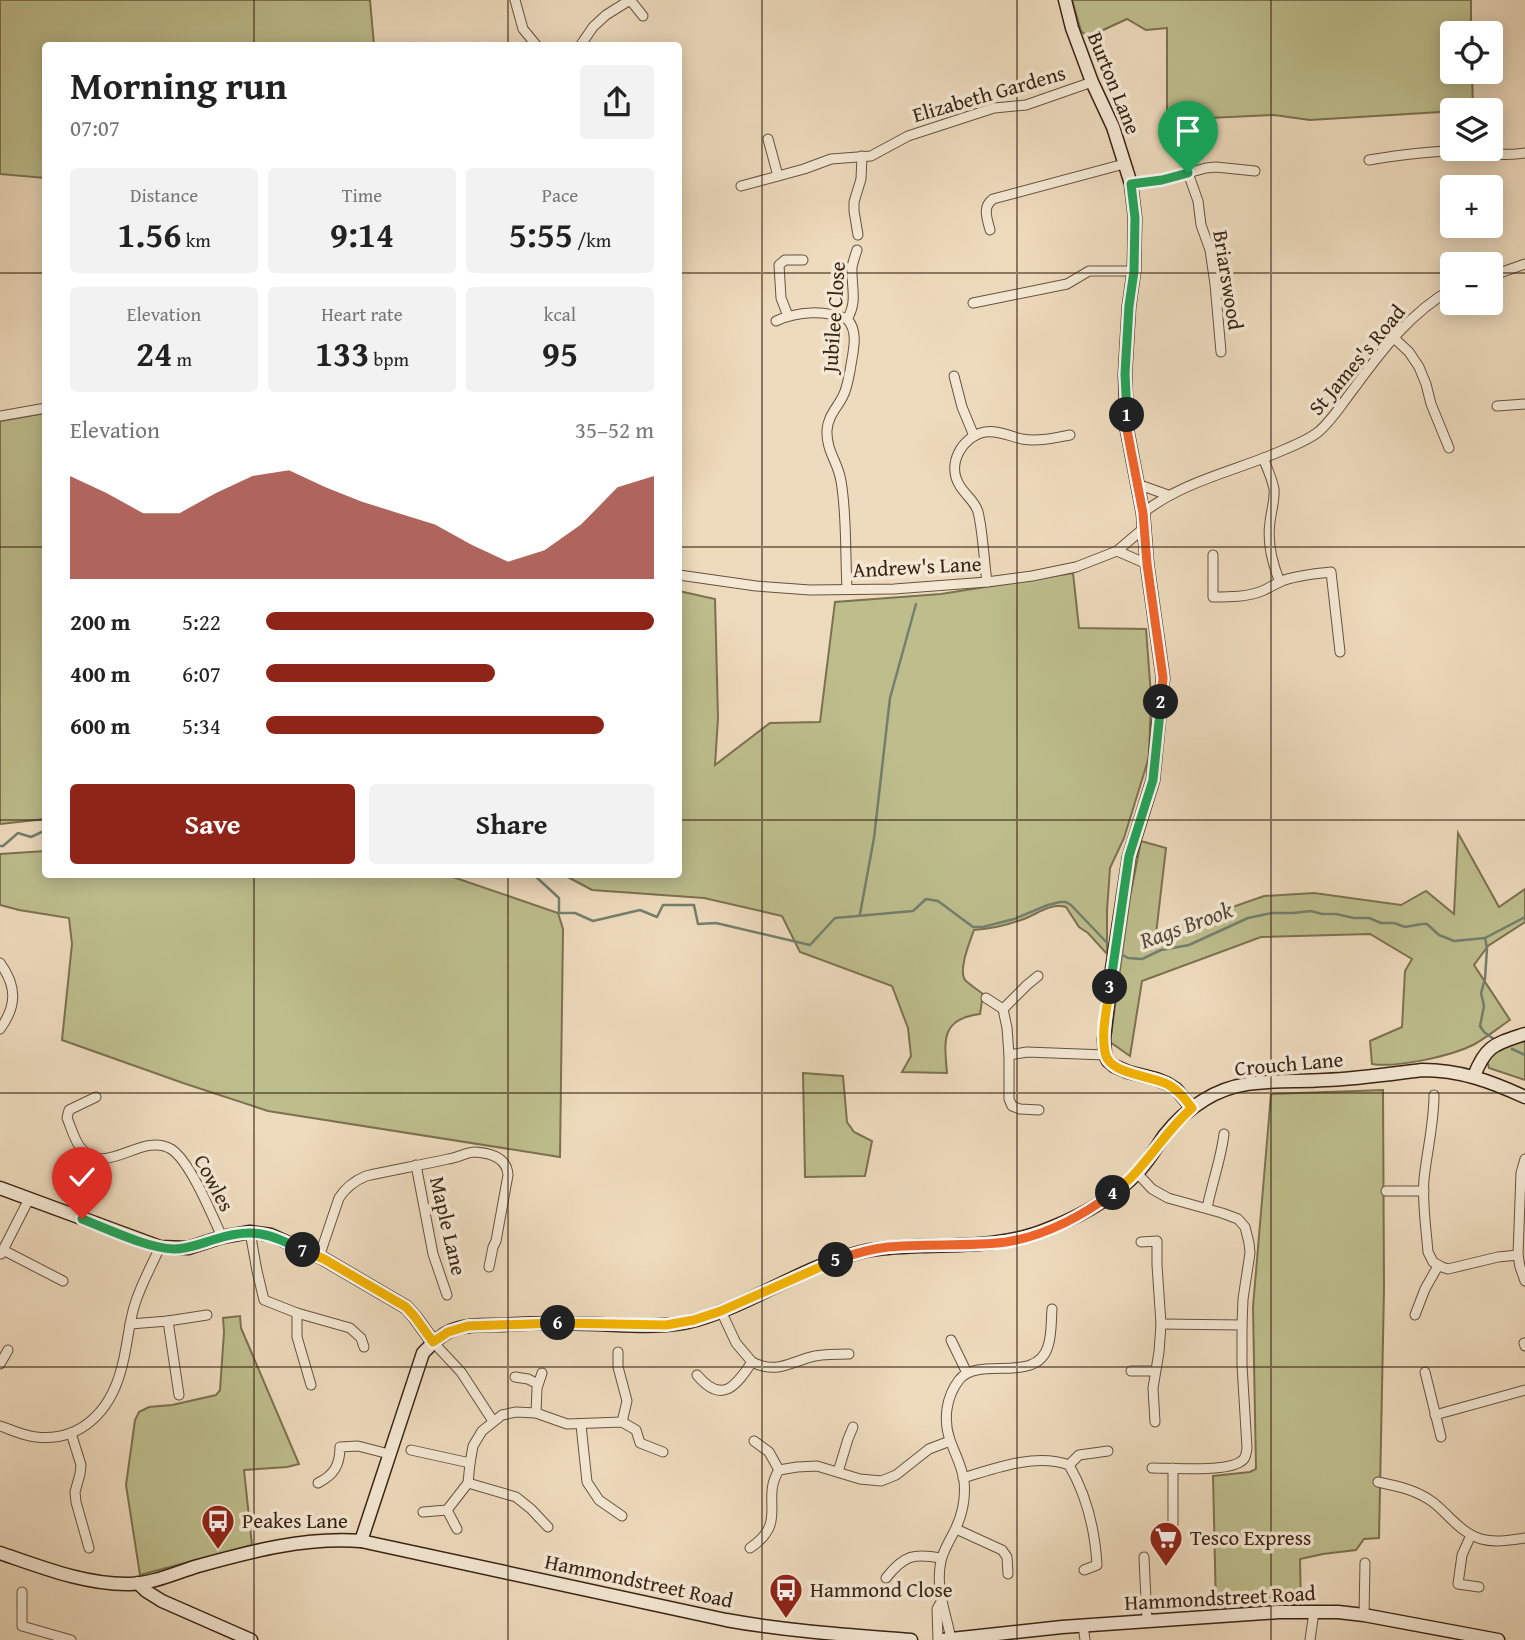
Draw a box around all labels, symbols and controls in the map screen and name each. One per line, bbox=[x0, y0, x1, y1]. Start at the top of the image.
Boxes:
map controls bbox=[1440, 21, 1503, 315]
button: locate bbox=[1440, 21, 1503, 84]
street label: Burton Lane bbox=[1080, 27, 1149, 139]
text: Morning run bbox=[70, 57, 287, 113]
street label: Elizabeth Gardens bbox=[909, 57, 1069, 130]
button: share bbox=[580, 65, 654, 139]
button: layers bbox=[1440, 98, 1503, 161]
pin bbox=[1158, 101, 1218, 173]
text: 07:07 bbox=[70, 111, 120, 144]
icon: arrive bbox=[1169, 112, 1207, 150]
button: + bbox=[1440, 175, 1503, 238]
text: Distance bbox=[130, 181, 198, 209]
text: Time bbox=[342, 181, 382, 209]
text: Pace bbox=[542, 181, 578, 209]
text: 1.56 bbox=[117, 209, 181, 260]
text: 9:14 bbox=[330, 209, 394, 260]
text: 5:55 bbox=[509, 209, 573, 260]
text: km bbox=[181, 226, 211, 254]
text: /km bbox=[573, 226, 611, 254]
street label: Briarswood bbox=[1205, 228, 1252, 333]
button: − bbox=[1440, 252, 1503, 315]
street label: Jubilee Close bbox=[814, 260, 853, 376]
street label: St James's Road bbox=[1301, 297, 1413, 422]
text: Elevation bbox=[127, 300, 201, 328]
text: Heart rate bbox=[321, 300, 403, 328]
text: kcal bbox=[544, 300, 576, 328]
text: 24 bbox=[136, 328, 172, 379]
text: 133 bbox=[315, 328, 369, 379]
text: 95 bbox=[542, 328, 578, 379]
text: m bbox=[172, 345, 192, 373]
text: bpm bbox=[369, 345, 409, 373]
pin: 1 bbox=[1110, 398, 1144, 432]
text: 1 bbox=[1122, 400, 1131, 428]
text: Elevation bbox=[70, 413, 160, 446]
text: 35–52 m bbox=[575, 413, 654, 446]
street label: Andrew's Lane bbox=[852, 548, 982, 585]
text: 200 m bbox=[70, 605, 131, 638]
text: 5:22 bbox=[182, 605, 221, 638]
text: 400 m bbox=[70, 657, 131, 690]
text: 6:07 bbox=[182, 657, 221, 690]
pin: 2 bbox=[1144, 684, 1178, 720]
text: 2 bbox=[1156, 687, 1165, 715]
text: 600 m bbox=[70, 709, 131, 742]
text: 5:34 bbox=[182, 709, 221, 742]
button: Save bbox=[70, 784, 355, 864]
button: Share bbox=[369, 784, 654, 864]
water label: Rags Brook bbox=[1134, 892, 1237, 957]
pin: 3 bbox=[1092, 970, 1128, 1004]
text: 3 bbox=[1105, 972, 1114, 1000]
street label: Crouch Lane bbox=[1233, 1043, 1345, 1084]
pin bbox=[52, 1147, 112, 1219]
street label: Cowles bbox=[186, 1149, 242, 1217]
icon: check bbox=[63, 1158, 101, 1196]
street label: Maple Lane bbox=[422, 1173, 475, 1279]
pin: 4 bbox=[1096, 1176, 1130, 1210]
text: 4 bbox=[1108, 1178, 1117, 1206]
pin: 7 bbox=[286, 1232, 320, 1268]
text: 7 bbox=[298, 1235, 307, 1263]
pin: 5 bbox=[818, 1242, 854, 1278]
text: 5 bbox=[831, 1245, 840, 1273]
pin: 6 bbox=[540, 1306, 576, 1340]
text: 6 bbox=[553, 1308, 562, 1336]
bus stop icon: Peakes Lane bbox=[199, 1502, 237, 1551]
place label: Peakes Lane bbox=[242, 1505, 348, 1536]
supermarket icon: Tesco Express bbox=[1147, 1519, 1185, 1568]
place label: Tesco Express bbox=[1190, 1522, 1311, 1553]
street label: Hammondstreet Road bbox=[542, 1545, 737, 1616]
bus stop icon: Hammond Close bbox=[767, 1571, 805, 1620]
place label: Hammond Close bbox=[810, 1574, 953, 1605]
street label: Hammondstreet Road bbox=[1123, 1577, 1317, 1618]

